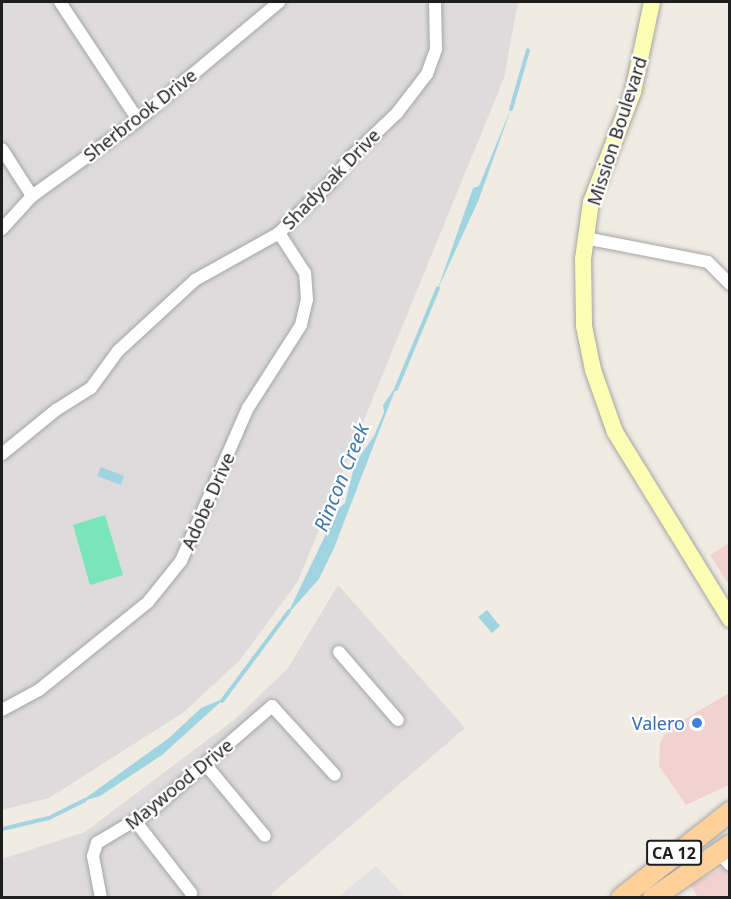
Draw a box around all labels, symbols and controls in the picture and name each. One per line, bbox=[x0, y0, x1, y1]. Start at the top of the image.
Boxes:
street label: Mission Boulevard bbox=[583, 54, 651, 208]
street label: Sherbrook Drive bbox=[79, 64, 201, 166]
street label: Shadyoak Drive bbox=[278, 124, 384, 234]
water label: Rincon Creek bbox=[308, 419, 374, 535]
street label: Adobe Drive bbox=[177, 449, 239, 553]
place label: Valero bbox=[632, 712, 685, 734]
marker: Valero bbox=[690, 716, 704, 730]
street label: Maywood Drive bbox=[121, 734, 237, 834]
road number: CA 12 bbox=[646, 840, 702, 866]

